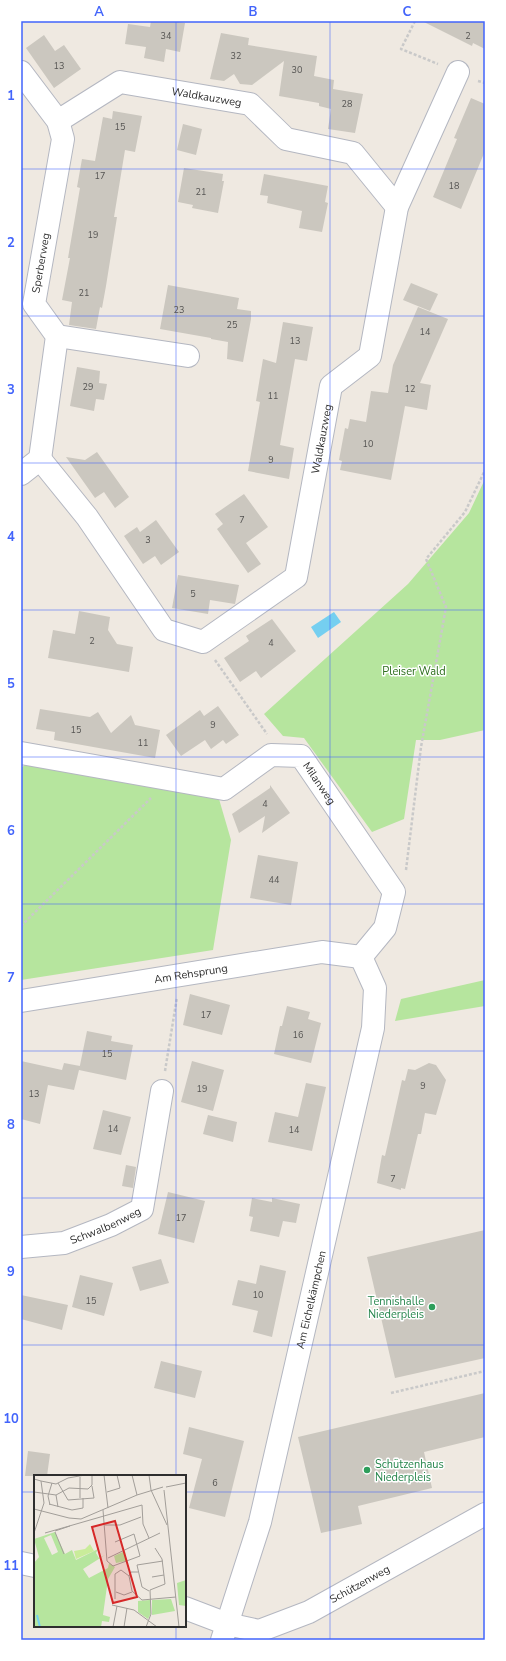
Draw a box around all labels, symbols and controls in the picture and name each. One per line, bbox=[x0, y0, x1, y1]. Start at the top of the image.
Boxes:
text: A bbox=[94, 3, 104, 21]
text: B bbox=[249, 3, 258, 21]
text: C bbox=[403, 3, 412, 21]
house number: 34 bbox=[161, 30, 172, 42]
house number: 2 bbox=[465, 30, 471, 42]
house number: 32 bbox=[231, 50, 241, 62]
house number: 13 bbox=[54, 60, 64, 72]
house number: 30 bbox=[292, 64, 302, 76]
street label: Waldkauzweg bbox=[170, 83, 243, 110]
text: 1 bbox=[7, 87, 15, 105]
house number: 28 bbox=[342, 98, 352, 110]
house number: 15 bbox=[115, 121, 125, 133]
house number: 17 bbox=[95, 170, 105, 182]
house number: 18 bbox=[449, 180, 459, 192]
house number: 21 bbox=[196, 186, 206, 198]
house number: 19 bbox=[88, 229, 98, 241]
street label: Sperberweg bbox=[28, 232, 54, 294]
text: 2 bbox=[7, 234, 15, 252]
house number: 21 bbox=[79, 287, 89, 299]
house number: 23 bbox=[174, 304, 184, 316]
house number: 25 bbox=[227, 319, 237, 331]
house number: 14 bbox=[420, 326, 431, 338]
house number: 13 bbox=[290, 335, 300, 347]
text: 3 bbox=[7, 381, 15, 399]
house number: 29 bbox=[83, 381, 93, 393]
house number: 12 bbox=[405, 383, 415, 395]
house number: 11 bbox=[268, 390, 278, 402]
street label: Waldkauzweg bbox=[308, 403, 335, 475]
house number: 10 bbox=[363, 438, 373, 450]
house number: 9 bbox=[268, 454, 274, 466]
house number: 7 bbox=[239, 514, 245, 526]
text: 4 bbox=[7, 528, 15, 546]
house number: 3 bbox=[145, 534, 151, 546]
house number: 5 bbox=[190, 588, 196, 600]
house number: 2 bbox=[89, 635, 95, 647]
house number: 4 bbox=[268, 637, 274, 649]
park label: Pleiser Wald bbox=[382, 664, 446, 679]
text: 5 bbox=[7, 675, 15, 693]
house number: 9 bbox=[210, 719, 216, 731]
house number: 15 bbox=[71, 724, 81, 736]
house number: 11 bbox=[138, 737, 148, 749]
street label: Milanweg bbox=[300, 759, 339, 807]
house number: 4 bbox=[262, 798, 268, 810]
text: 6 bbox=[7, 822, 15, 840]
house number: 44 bbox=[269, 874, 280, 886]
street label: Am Rehsprung bbox=[153, 960, 229, 987]
text: 7 bbox=[7, 969, 15, 987]
house number: 17 bbox=[201, 1009, 211, 1021]
house number: 16 bbox=[293, 1029, 303, 1041]
house number: 15 bbox=[102, 1048, 112, 1060]
house number: 9 bbox=[420, 1080, 426, 1092]
house number: 19 bbox=[197, 1083, 207, 1095]
house number: 13 bbox=[29, 1088, 39, 1100]
text: 8 bbox=[7, 1116, 15, 1134]
house number: 14 bbox=[108, 1123, 119, 1135]
house number: 14 bbox=[289, 1124, 300, 1136]
house number: 7 bbox=[390, 1173, 396, 1185]
street label: Schwalbenweg bbox=[68, 1203, 143, 1248]
house number: 17 bbox=[176, 1212, 186, 1224]
street label: Am Eichelkämpchen bbox=[292, 1249, 329, 1350]
text: 9 bbox=[7, 1263, 15, 1281]
house number: 10 bbox=[253, 1289, 263, 1301]
place label: Tennishalle Niederpleis bbox=[368, 1294, 424, 1322]
house number: 15 bbox=[86, 1295, 96, 1307]
marker: Tennishalle Niederpleis bbox=[427, 1302, 437, 1312]
text: 10 bbox=[3, 1410, 19, 1428]
place label: Schützenhaus Niederpleis bbox=[375, 1457, 444, 1485]
marker: Schützenhaus Niederpleis bbox=[362, 1465, 372, 1475]
inset map bbox=[34, 1475, 186, 1627]
house number: 6 bbox=[212, 1477, 218, 1489]
text: 11 bbox=[3, 1557, 19, 1575]
street label: Schützenweg bbox=[327, 1561, 392, 1607]

